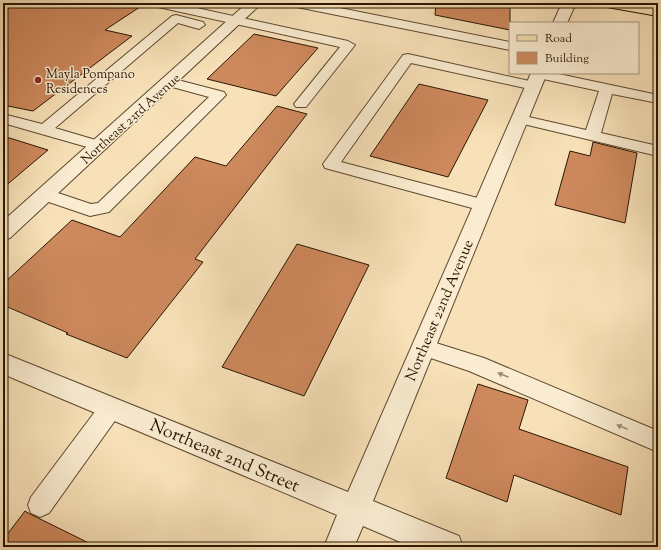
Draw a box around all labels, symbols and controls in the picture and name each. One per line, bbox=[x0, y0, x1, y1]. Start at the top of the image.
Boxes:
legend bbox=[509, 22, 639, 74]
text: Road bbox=[545, 30, 572, 48]
text: Building bbox=[545, 50, 589, 68]
place label: Mayla Pompano Residences bbox=[46, 66, 135, 99]
street label: Northeast 23rd Avenue bbox=[78, 70, 185, 169]
marker: Mayla Pompano Residences bbox=[33, 75, 43, 85]
street label: Northeast 22nd Avenue bbox=[401, 236, 480, 385]
one-way arrow bbox=[496, 372, 508, 378]
street label: Northeast 2nd Street bbox=[145, 414, 303, 500]
one-way arrow bbox=[617, 424, 628, 430]

